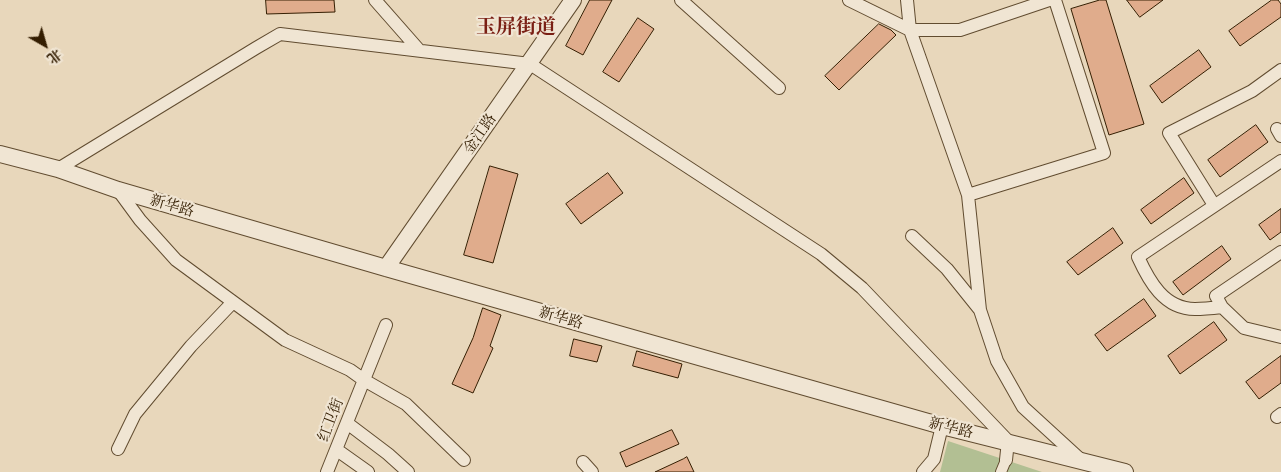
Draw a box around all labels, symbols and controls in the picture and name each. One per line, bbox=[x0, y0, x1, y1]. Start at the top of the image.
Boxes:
district label: 玉屏街道 bbox=[476, 15, 556, 39]
north arrow bbox=[20, 20, 70, 70]
text: 北 bbox=[43, 45, 65, 68]
street label: 金江路 bbox=[460, 110, 500, 158]
street label: 新华路 bbox=[148, 191, 196, 221]
street label: 新华路 bbox=[537, 303, 585, 333]
street label: 红卫街 bbox=[315, 396, 347, 444]
street label: 新华路 bbox=[927, 414, 975, 442]

